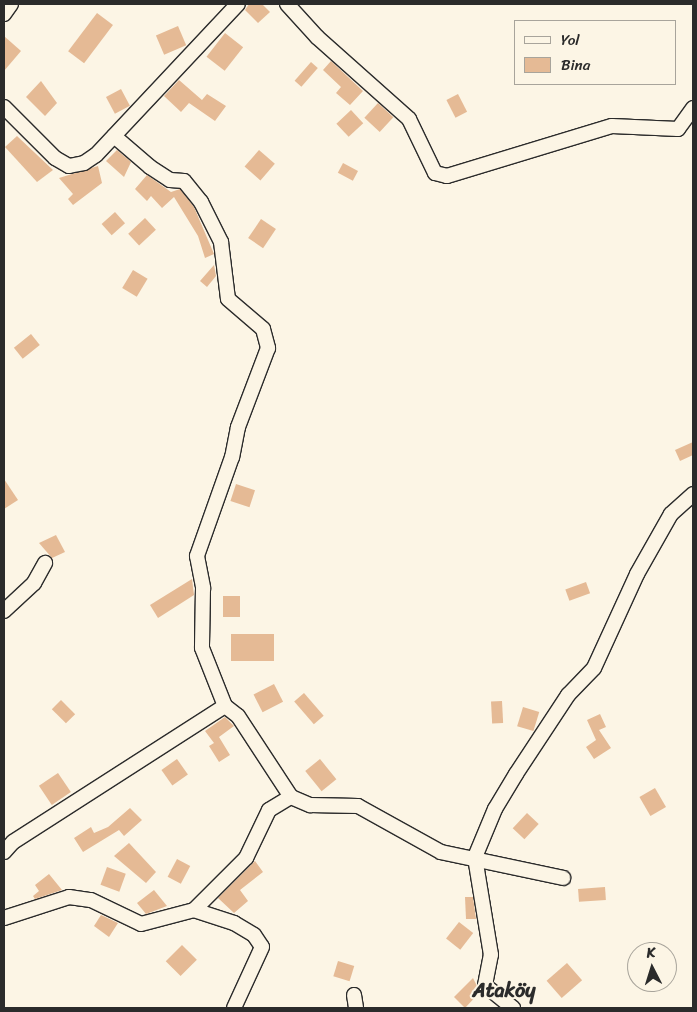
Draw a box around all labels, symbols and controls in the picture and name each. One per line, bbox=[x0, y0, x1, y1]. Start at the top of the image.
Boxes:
legend bbox=[514, 20, 677, 85]
text: Yol bbox=[561, 27, 580, 53]
text: Bina bbox=[561, 52, 590, 78]
text: K bbox=[645, 940, 656, 965]
north arrow bbox=[627, 942, 677, 992]
district label: Ataköy bbox=[473, 978, 535, 1002]

